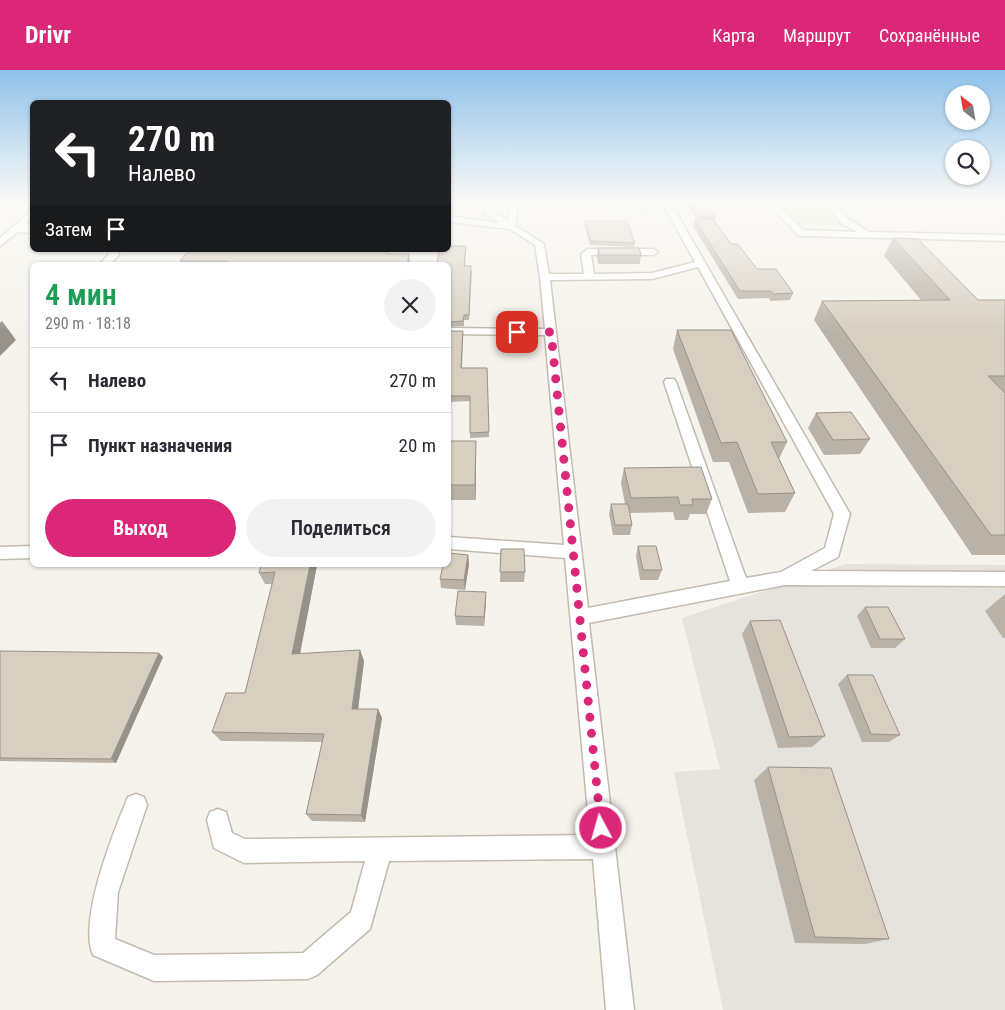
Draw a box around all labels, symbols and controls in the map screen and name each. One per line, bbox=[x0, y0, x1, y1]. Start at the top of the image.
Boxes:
text: Drivr bbox=[25, 21, 71, 49]
text: Карта bbox=[712, 25, 755, 46]
text: Маршрут bbox=[783, 25, 851, 46]
text: Сохранённые bbox=[879, 25, 980, 46]
north arrow bbox=[945, 85, 990, 130]
map controls bbox=[945, 85, 990, 185]
text: 270 m bbox=[128, 119, 215, 160]
icon: left bbox=[45, 120, 110, 185]
button: search bbox=[945, 140, 990, 185]
text: Налево bbox=[128, 161, 196, 186]
icon: arrive bbox=[102, 215, 130, 243]
text: Затем bbox=[45, 218, 92, 241]
text: 4 мин bbox=[45, 277, 117, 312]
button: close bbox=[384, 279, 436, 331]
pin bbox=[496, 311, 538, 353]
text: 290 m · 18:18 bbox=[45, 314, 131, 333]
icon: arrive bbox=[503, 318, 531, 346]
icon: left bbox=[45, 366, 73, 394]
text: Налево bbox=[88, 369, 146, 392]
text: 270 m bbox=[389, 369, 436, 392]
icon: arrive bbox=[45, 431, 73, 459]
text: Пункт назначения bbox=[88, 434, 232, 457]
text: 20 m bbox=[399, 434, 436, 457]
button: Выход bbox=[45, 499, 236, 557]
button: Поделиться bbox=[246, 499, 436, 557]
position arrow bbox=[574, 801, 626, 853]

